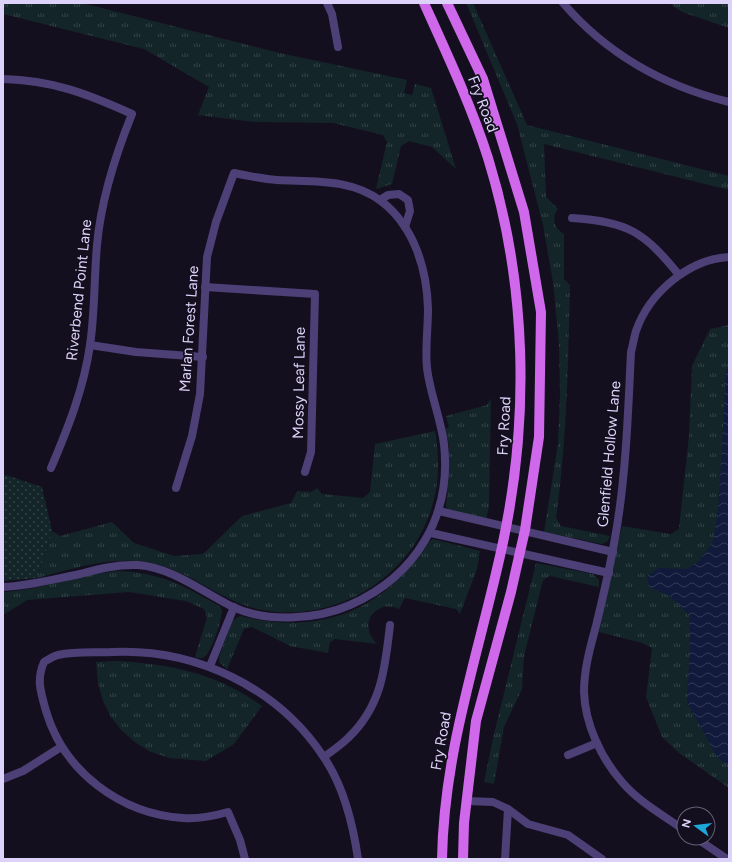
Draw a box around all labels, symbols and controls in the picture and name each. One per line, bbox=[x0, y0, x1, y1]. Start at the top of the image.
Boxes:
street label: Fry Road bbox=[464, 73, 502, 135]
street label: Riverbend Point Lane bbox=[63, 218, 95, 362]
street label: Marlan Forest Lane bbox=[176, 265, 202, 393]
street label: Mossy Leaf Lane bbox=[289, 327, 309, 439]
street label: Glenfield Hollow Lane bbox=[594, 380, 624, 528]
street label: Fry Road bbox=[493, 396, 515, 456]
street label: Fry Road bbox=[427, 710, 455, 772]
north arrow bbox=[676, 806, 716, 846]
text: N bbox=[679, 818, 694, 829]

